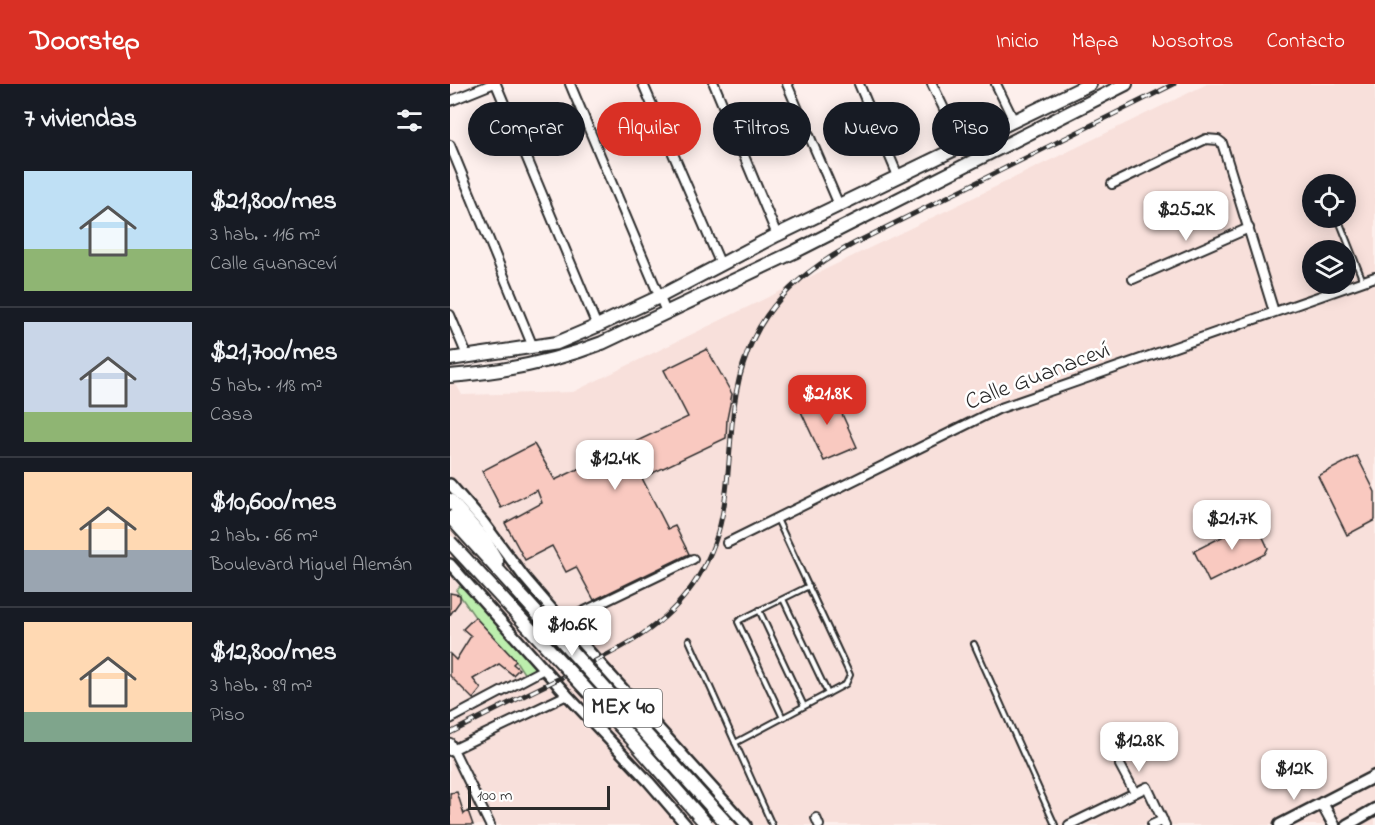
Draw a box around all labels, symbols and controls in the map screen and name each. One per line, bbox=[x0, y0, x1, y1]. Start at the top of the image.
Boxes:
text: Doorstep bbox=[30, 22, 140, 63]
text: Inicio bbox=[996, 27, 1039, 57]
text: Mapa bbox=[1072, 27, 1119, 57]
text: Nosotros bbox=[1152, 27, 1234, 57]
text: Contacto bbox=[1267, 27, 1345, 57]
text: 7 viviendas bbox=[24, 101, 137, 139]
chip: Comprar bbox=[468, 102, 585, 156]
chip: Alquilar bbox=[597, 102, 701, 156]
chip: Filtros bbox=[713, 102, 811, 156]
chip: Nuevo bbox=[823, 102, 920, 156]
chip: Piso bbox=[932, 102, 1010, 156]
icon: filters bbox=[393, 104, 426, 137]
map controls bbox=[1302, 174, 1356, 294]
button: locate bbox=[1302, 174, 1356, 228]
text: $21,800/mes bbox=[210, 183, 337, 221]
pin: $25.2K bbox=[1137, 191, 1235, 242]
icon: home bbox=[72, 195, 144, 267]
text: $25.2K bbox=[1157, 196, 1215, 225]
text: 3 hab. · 116 m² bbox=[210, 221, 320, 250]
button: layers bbox=[1302, 240, 1356, 294]
text: Calle Guanaceví bbox=[210, 250, 337, 279]
street label: Calle Guanaceví bbox=[961, 333, 1115, 421]
text: $21,700/mes bbox=[210, 334, 338, 372]
icon: home bbox=[72, 346, 144, 418]
text: 5 hab. · 118 m² bbox=[210, 372, 322, 401]
pin: $21.8K bbox=[778, 375, 876, 426]
text: $21.8K bbox=[802, 380, 852, 409]
text: Casa bbox=[210, 401, 253, 430]
pin: $12.4K bbox=[566, 440, 664, 491]
text: $12.4K bbox=[590, 445, 640, 474]
text: $10,600/mes bbox=[210, 484, 337, 522]
icon: home bbox=[72, 496, 144, 568]
pin: $21.7K bbox=[1183, 500, 1281, 551]
text: $21.7K bbox=[1207, 505, 1257, 534]
text: 2 hab. · 66 m² bbox=[210, 522, 318, 551]
text: Boulevard Miguel Alemán bbox=[210, 551, 412, 580]
pin: $10.6K bbox=[523, 606, 621, 657]
text: $10.6K bbox=[547, 611, 597, 640]
text: $12,800/mes bbox=[210, 634, 337, 672]
icon: home bbox=[72, 646, 144, 718]
text: 3 hab. · 89 m² bbox=[210, 672, 312, 701]
road number: MEX 40 bbox=[584, 689, 662, 727]
text: Piso bbox=[210, 701, 245, 730]
pin: $12.8K bbox=[1090, 722, 1188, 773]
text: $12.8K bbox=[1114, 727, 1164, 756]
pin: $12K bbox=[1258, 750, 1330, 801]
text: $12K bbox=[1275, 755, 1313, 784]
scale bar bbox=[468, 783, 610, 810]
text: 100 m bbox=[477, 784, 512, 808]

